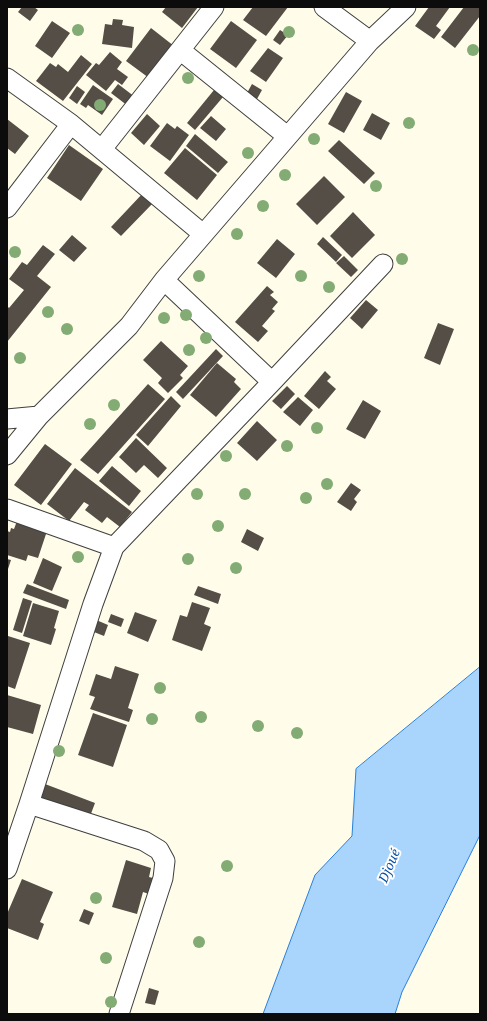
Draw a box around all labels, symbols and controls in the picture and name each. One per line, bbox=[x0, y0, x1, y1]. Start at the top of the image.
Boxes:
water label: Djoué bbox=[376, 847, 404, 885]

